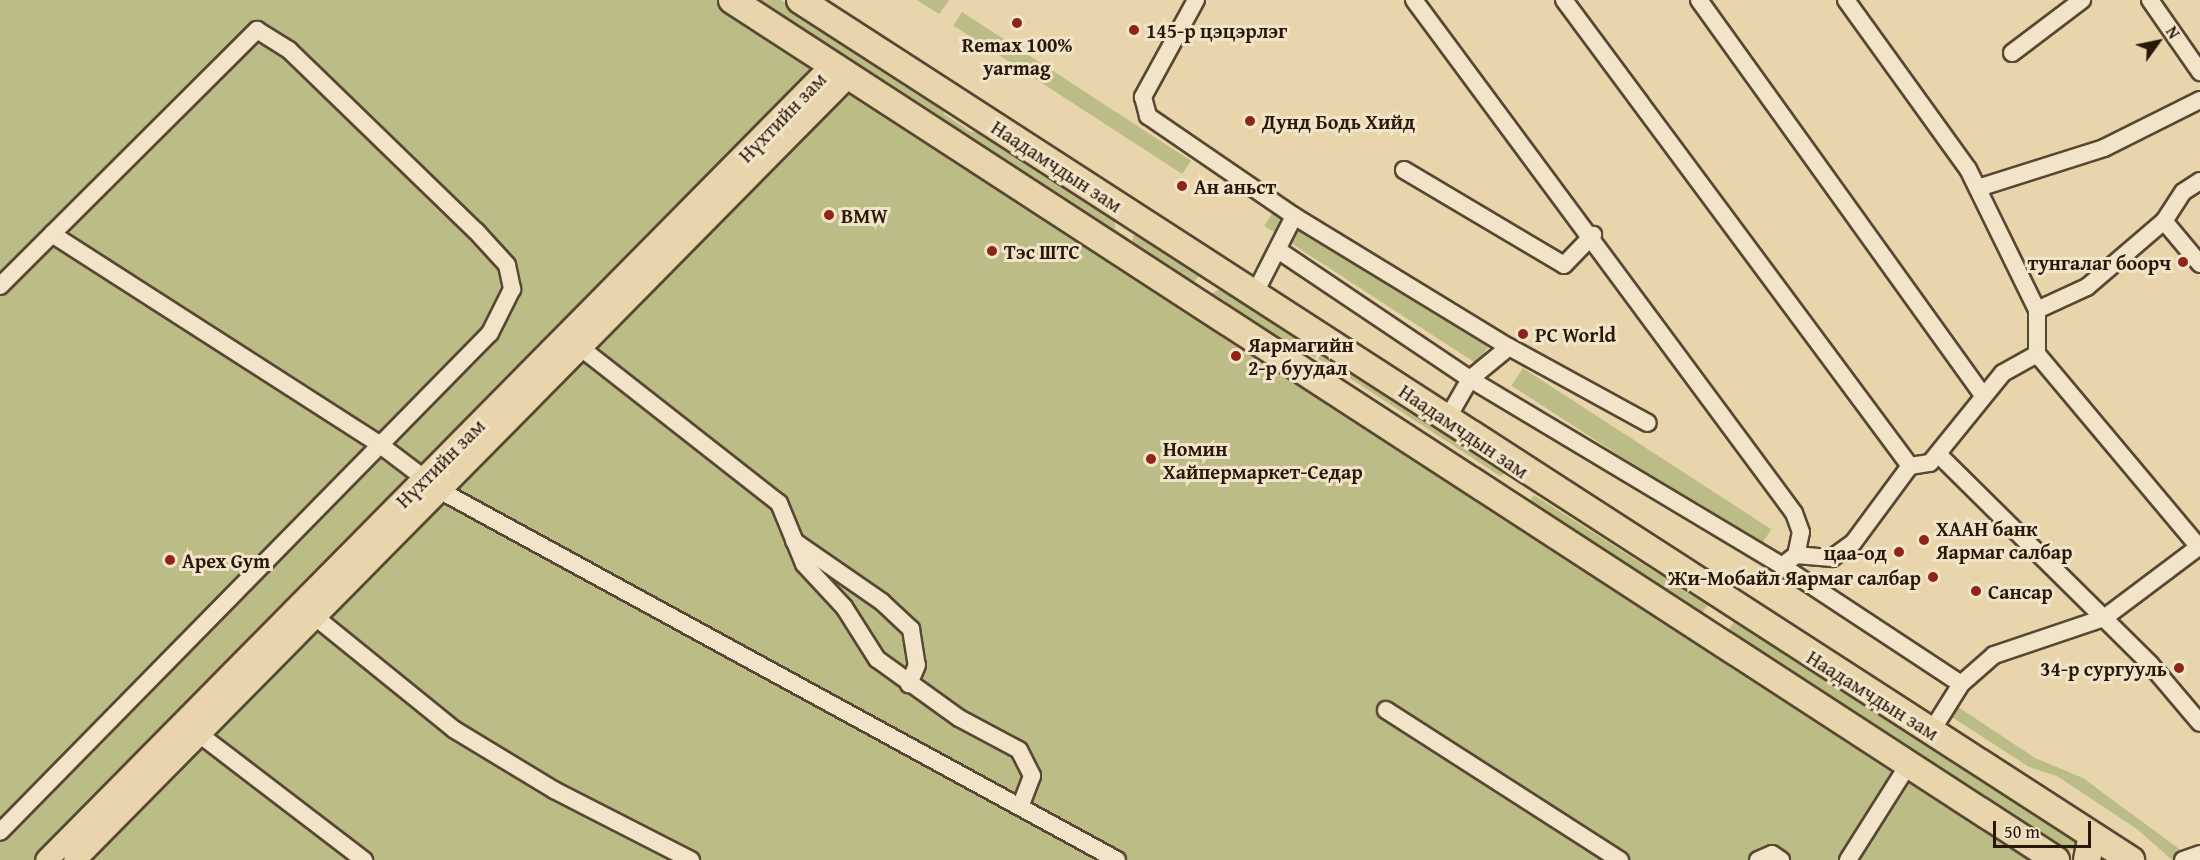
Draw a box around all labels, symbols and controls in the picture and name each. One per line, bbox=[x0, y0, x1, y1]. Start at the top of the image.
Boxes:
north arrow bbox=[2128, 12, 2188, 72]
marker: Remax 100% yarmag bbox=[1010, 16, 1024, 30]
place label: 145-р цэцэрлэг bbox=[1146, 18, 1287, 42]
text: N bbox=[2160, 21, 2186, 43]
marker: 145-р цэцэрлэг bbox=[1127, 23, 1141, 37]
place label: Remax 100% yarmag bbox=[962, 33, 1072, 80]
street label: Нүхтийн зам bbox=[733, 67, 831, 167]
place label: Дунд Бодь Хийд bbox=[1262, 109, 1415, 133]
marker: Дунд Бодь Хийд bbox=[1243, 114, 1257, 128]
street label: Наадамчдын зам bbox=[987, 115, 1127, 217]
place label: Ан аньст bbox=[1194, 174, 1276, 198]
marker: Ан аньст bbox=[1175, 179, 1189, 193]
place label: BMW bbox=[841, 203, 888, 227]
marker: BMW bbox=[822, 208, 836, 222]
place label: Тэс ШТС bbox=[1004, 239, 1080, 263]
marker: Тэс ШТС bbox=[985, 244, 999, 258]
place label: тунгалаг боорч bbox=[2028, 250, 2171, 274]
marker: тунгалаг боорч bbox=[2176, 255, 2190, 269]
place label: PC World bbox=[1535, 322, 1616, 346]
marker: PC World bbox=[1516, 327, 1530, 341]
place label: Яармагийн 2-р буудал bbox=[1248, 332, 1354, 379]
marker: Яармагийн 2-р буудал bbox=[1229, 349, 1243, 363]
street label: Наадамчдын зам bbox=[1395, 379, 1533, 483]
street label: Нүхтийн зам bbox=[391, 414, 489, 512]
place label: Номин Хайпермаркет-Седар bbox=[1163, 436, 1363, 483]
marker: Номин Хайпермаркет-Седар bbox=[1144, 452, 1158, 466]
place label: ХААН банк Яармаг салбар bbox=[1936, 516, 2072, 563]
marker: ХААН банк Яармаг салбар bbox=[1917, 533, 1931, 547]
place label: цаа-од bbox=[1824, 540, 1887, 564]
marker: цаа-од bbox=[1892, 545, 1906, 559]
place label: Apex Gym bbox=[182, 548, 270, 572]
marker: Apex Gym bbox=[163, 553, 177, 567]
place label: Жи-Мобайл Яармаг салбар bbox=[1668, 565, 1921, 589]
marker: Жи-Мобайл Яармаг салбар bbox=[1926, 570, 1940, 584]
place label: Сансар bbox=[1988, 579, 2053, 603]
marker: Сансар bbox=[1969, 584, 1983, 598]
street label: Наадамчдын зам bbox=[1803, 645, 1943, 745]
place label: 34-р сургууль bbox=[2040, 656, 2167, 680]
marker: 34-р сургууль bbox=[2172, 661, 2186, 675]
scale bar bbox=[1996, 809, 2094, 847]
text: 50 m bbox=[2004, 818, 2040, 845]

